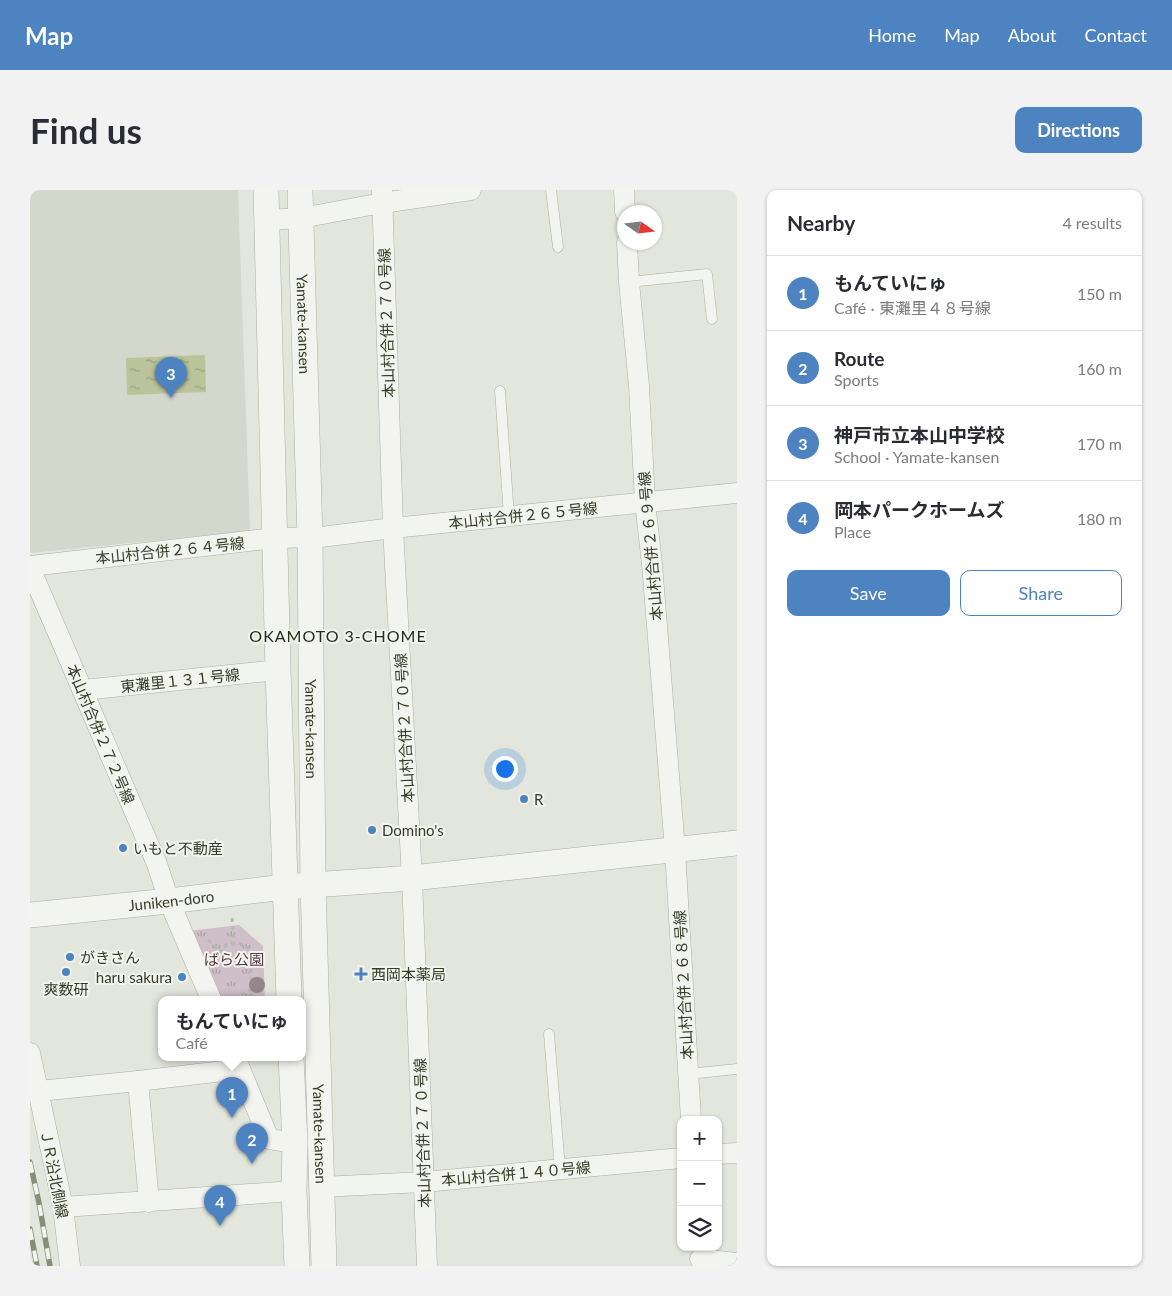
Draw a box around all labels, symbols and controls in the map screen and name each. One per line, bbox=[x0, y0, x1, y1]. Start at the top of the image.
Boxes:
text: Map bbox=[25, 21, 73, 50]
text: Home bbox=[868, 24, 916, 46]
text: Map bbox=[944, 24, 980, 46]
text: About bbox=[1008, 24, 1057, 46]
text: Contact bbox=[1085, 24, 1147, 46]
button: Directions bbox=[1015, 107, 1142, 153]
text: Find us bbox=[30, 109, 142, 151]
north arrow bbox=[617, 205, 662, 250]
text: Nearby bbox=[787, 210, 855, 235]
text: 4 results bbox=[1062, 213, 1122, 232]
street label: 本山村合併２７０号線 bbox=[374, 248, 398, 398]
text: もんていにゅ bbox=[834, 271, 947, 294]
street label: Yamate-kansen bbox=[293, 274, 314, 374]
text: 1 bbox=[798, 284, 808, 303]
text: 150 m bbox=[1077, 284, 1122, 303]
text: Café · 東灘里４８号線 bbox=[834, 298, 991, 317]
text: Route bbox=[834, 347, 884, 370]
pin: 3 bbox=[155, 357, 187, 398]
text: 2 bbox=[798, 359, 808, 378]
text: 160 m bbox=[1077, 359, 1122, 378]
text: Sports bbox=[834, 370, 879, 389]
text: 神戸市立本山中学校 bbox=[834, 423, 1005, 446]
text: 3 bbox=[798, 434, 808, 453]
text: 170 m bbox=[1077, 434, 1122, 453]
text: School · Yamate-kansen bbox=[834, 447, 999, 466]
street label: 本山村合併２６９号線 bbox=[634, 470, 666, 622]
street label: 本山村合併２６５号線 bbox=[447, 498, 599, 532]
text: 岡本パークホームズ bbox=[834, 498, 1004, 521]
text: 4 bbox=[798, 509, 808, 528]
text: 180 m bbox=[1077, 509, 1122, 528]
text: Place bbox=[834, 522, 871, 541]
street label: 本山村合併２６４号線 bbox=[94, 533, 246, 567]
button: Save bbox=[787, 570, 950, 616]
button: Share bbox=[960, 570, 1122, 616]
district label: OKAMOTO 3-CHOME bbox=[249, 626, 427, 645]
street label: 本山村合併２７０号線 bbox=[391, 653, 417, 803]
street label: 本山村合併２７２号線 bbox=[63, 661, 139, 807]
street label: 東灘里１３１号線 bbox=[119, 665, 241, 695]
street label: Yamate-kansen bbox=[302, 679, 321, 779]
your location bbox=[492, 756, 518, 782]
place label: R bbox=[534, 790, 544, 808]
marker: R bbox=[518, 793, 530, 805]
place label: Domino's bbox=[382, 821, 444, 839]
marker: Domino's bbox=[366, 824, 378, 836]
place label: いもと不動産 bbox=[133, 839, 223, 857]
marker: いもと不動産 bbox=[117, 842, 129, 854]
street label: Juniken-doro bbox=[128, 887, 215, 914]
street label: 本山村合併２６８号線 bbox=[670, 910, 696, 1060]
place label: がきさん bbox=[80, 948, 140, 966]
park label: ばら公園 bbox=[204, 950, 264, 968]
marker: がきさん bbox=[64, 951, 76, 963]
place label: 西岡本薬局 bbox=[371, 965, 446, 983]
marker: 爽数研 bbox=[60, 966, 72, 978]
place label: haru sakura bbox=[96, 968, 172, 986]
marker: 西岡本薬局 bbox=[355, 968, 367, 980]
marker: haru sakura bbox=[176, 971, 188, 983]
place label: 爽数研 bbox=[43, 980, 89, 998]
popup bbox=[158, 996, 306, 1061]
text: もんていにゅ bbox=[175, 1009, 289, 1032]
text: Café bbox=[175, 1033, 208, 1052]
street label: 本山村合併２７０号線 bbox=[410, 1058, 434, 1208]
pin: 1 bbox=[216, 1077, 248, 1118]
street label: Yamate-kansen bbox=[310, 1084, 331, 1184]
map controls bbox=[677, 1116, 722, 1251]
button: + bbox=[677, 1116, 722, 1161]
pin: 2 bbox=[236, 1123, 268, 1164]
street label: ＪＲ沿北側線 bbox=[38, 1128, 72, 1220]
street label: 本山村合併１４０号線 bbox=[440, 1157, 592, 1189]
button: − bbox=[677, 1161, 722, 1206]
pin: 4 bbox=[204, 1185, 236, 1226]
button: layers bbox=[677, 1206, 722, 1251]

